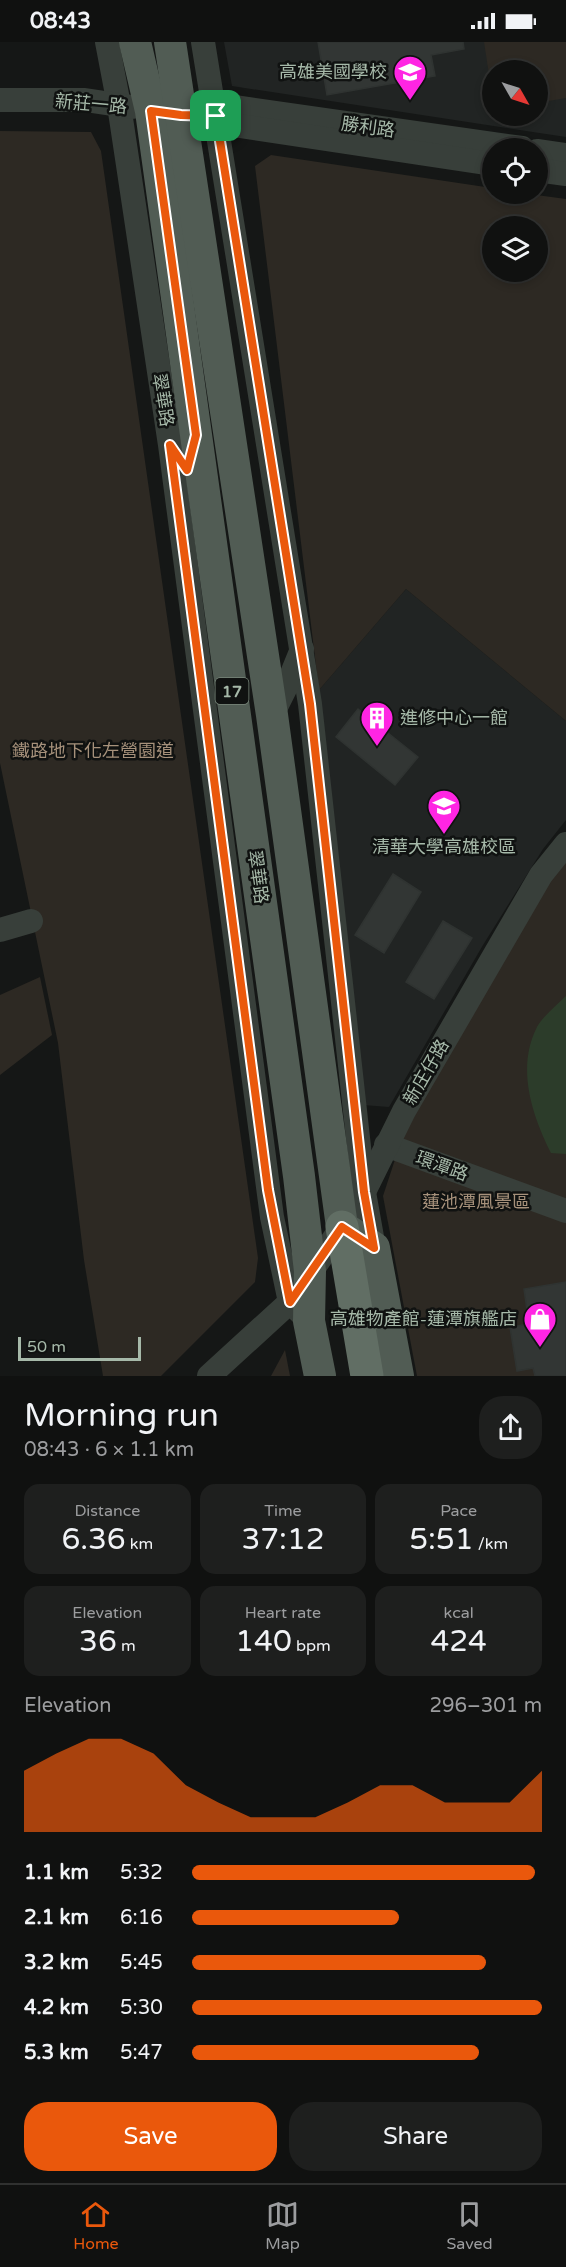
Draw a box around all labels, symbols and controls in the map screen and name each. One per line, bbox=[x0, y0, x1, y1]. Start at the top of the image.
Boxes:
text: 08:43 bbox=[30, 8, 91, 34]
school or university icon: 高雄美國學校 bbox=[392, 54, 428, 101]
north arrow bbox=[482, 60, 548, 126]
map controls bbox=[482, 60, 548, 282]
place label: 高雄美國學校 bbox=[279, 61, 387, 83]
street label: 新莊一路 bbox=[54, 90, 128, 118]
pin bbox=[190, 90, 241, 141]
icon: arrive bbox=[199, 99, 232, 132]
street label: 勝利路 bbox=[340, 112, 396, 142]
button: locate bbox=[482, 138, 548, 204]
button: layers bbox=[482, 216, 548, 282]
street label: 翠華路 bbox=[148, 372, 178, 428]
road number: 17 bbox=[216, 678, 248, 704]
building icon: 進修中心一館 bbox=[359, 700, 395, 747]
place label: 進修中心一館 bbox=[400, 707, 508, 729]
park label: 鐵路地下化左營園道 bbox=[12, 740, 174, 762]
school or university icon: 清華大學高雄校區 bbox=[426, 788, 462, 835]
place label: 清華大學高雄校區 bbox=[372, 836, 516, 858]
street label: 翠華路 bbox=[243, 849, 273, 905]
street label: 新庄仔路 bbox=[398, 1035, 454, 1109]
street label: 環潭路 bbox=[413, 1146, 471, 1186]
park label: 蓮池潭風景區 bbox=[422, 1191, 530, 1213]
shop icon: 高雄物產館-蓮潭旗艦店 bbox=[522, 1301, 558, 1348]
place label: 高雄物產館-蓮潭旗艦店 bbox=[330, 1308, 517, 1330]
scale bar bbox=[18, 1334, 141, 1362]
text: 50 m bbox=[27, 1337, 66, 1357]
text: Morning run bbox=[24, 1396, 219, 1435]
button: share bbox=[479, 1396, 542, 1459]
text: 08:43 · 6 × 1.1 km bbox=[24, 1438, 194, 1462]
text: Distance bbox=[74, 1501, 140, 1521]
text: Time bbox=[264, 1501, 302, 1521]
text: Pace bbox=[440, 1501, 477, 1521]
text: 6.36 bbox=[61, 1521, 126, 1558]
text: 37:12 bbox=[241, 1521, 325, 1558]
text: 5:51 bbox=[409, 1521, 474, 1558]
text: km bbox=[126, 1534, 153, 1554]
text: /km bbox=[474, 1534, 508, 1554]
text: Elevation bbox=[72, 1603, 142, 1623]
text: Heart rate bbox=[245, 1603, 321, 1623]
text: kcal bbox=[444, 1603, 474, 1623]
text: 36 bbox=[79, 1623, 117, 1660]
text: 140 bbox=[235, 1623, 292, 1660]
text: 424 bbox=[430, 1623, 487, 1660]
text: m bbox=[117, 1636, 136, 1656]
text: bpm bbox=[292, 1636, 331, 1656]
text: Elevation bbox=[24, 1694, 111, 1718]
text: 296–301 m bbox=[429, 1694, 542, 1718]
text: 1.1 km bbox=[24, 1861, 89, 1885]
text: 5:32 bbox=[120, 1861, 163, 1885]
text: 2.1 km bbox=[24, 1906, 89, 1930]
text: 6:16 bbox=[120, 1906, 163, 1930]
text: 3.2 km bbox=[24, 1951, 89, 1975]
text: 5:45 bbox=[120, 1951, 163, 1975]
text: 4.2 km bbox=[24, 1996, 89, 2020]
text: 5:30 bbox=[120, 1996, 163, 2020]
text: 5.3 km bbox=[24, 2041, 89, 2065]
text: 5:47 bbox=[120, 2041, 163, 2065]
button: Save bbox=[24, 2102, 277, 2171]
button: Share bbox=[289, 2102, 542, 2171]
tab: Home bbox=[73, 2198, 119, 2254]
tab: Map bbox=[265, 2198, 300, 2254]
tab: Saved bbox=[446, 2198, 493, 2254]

